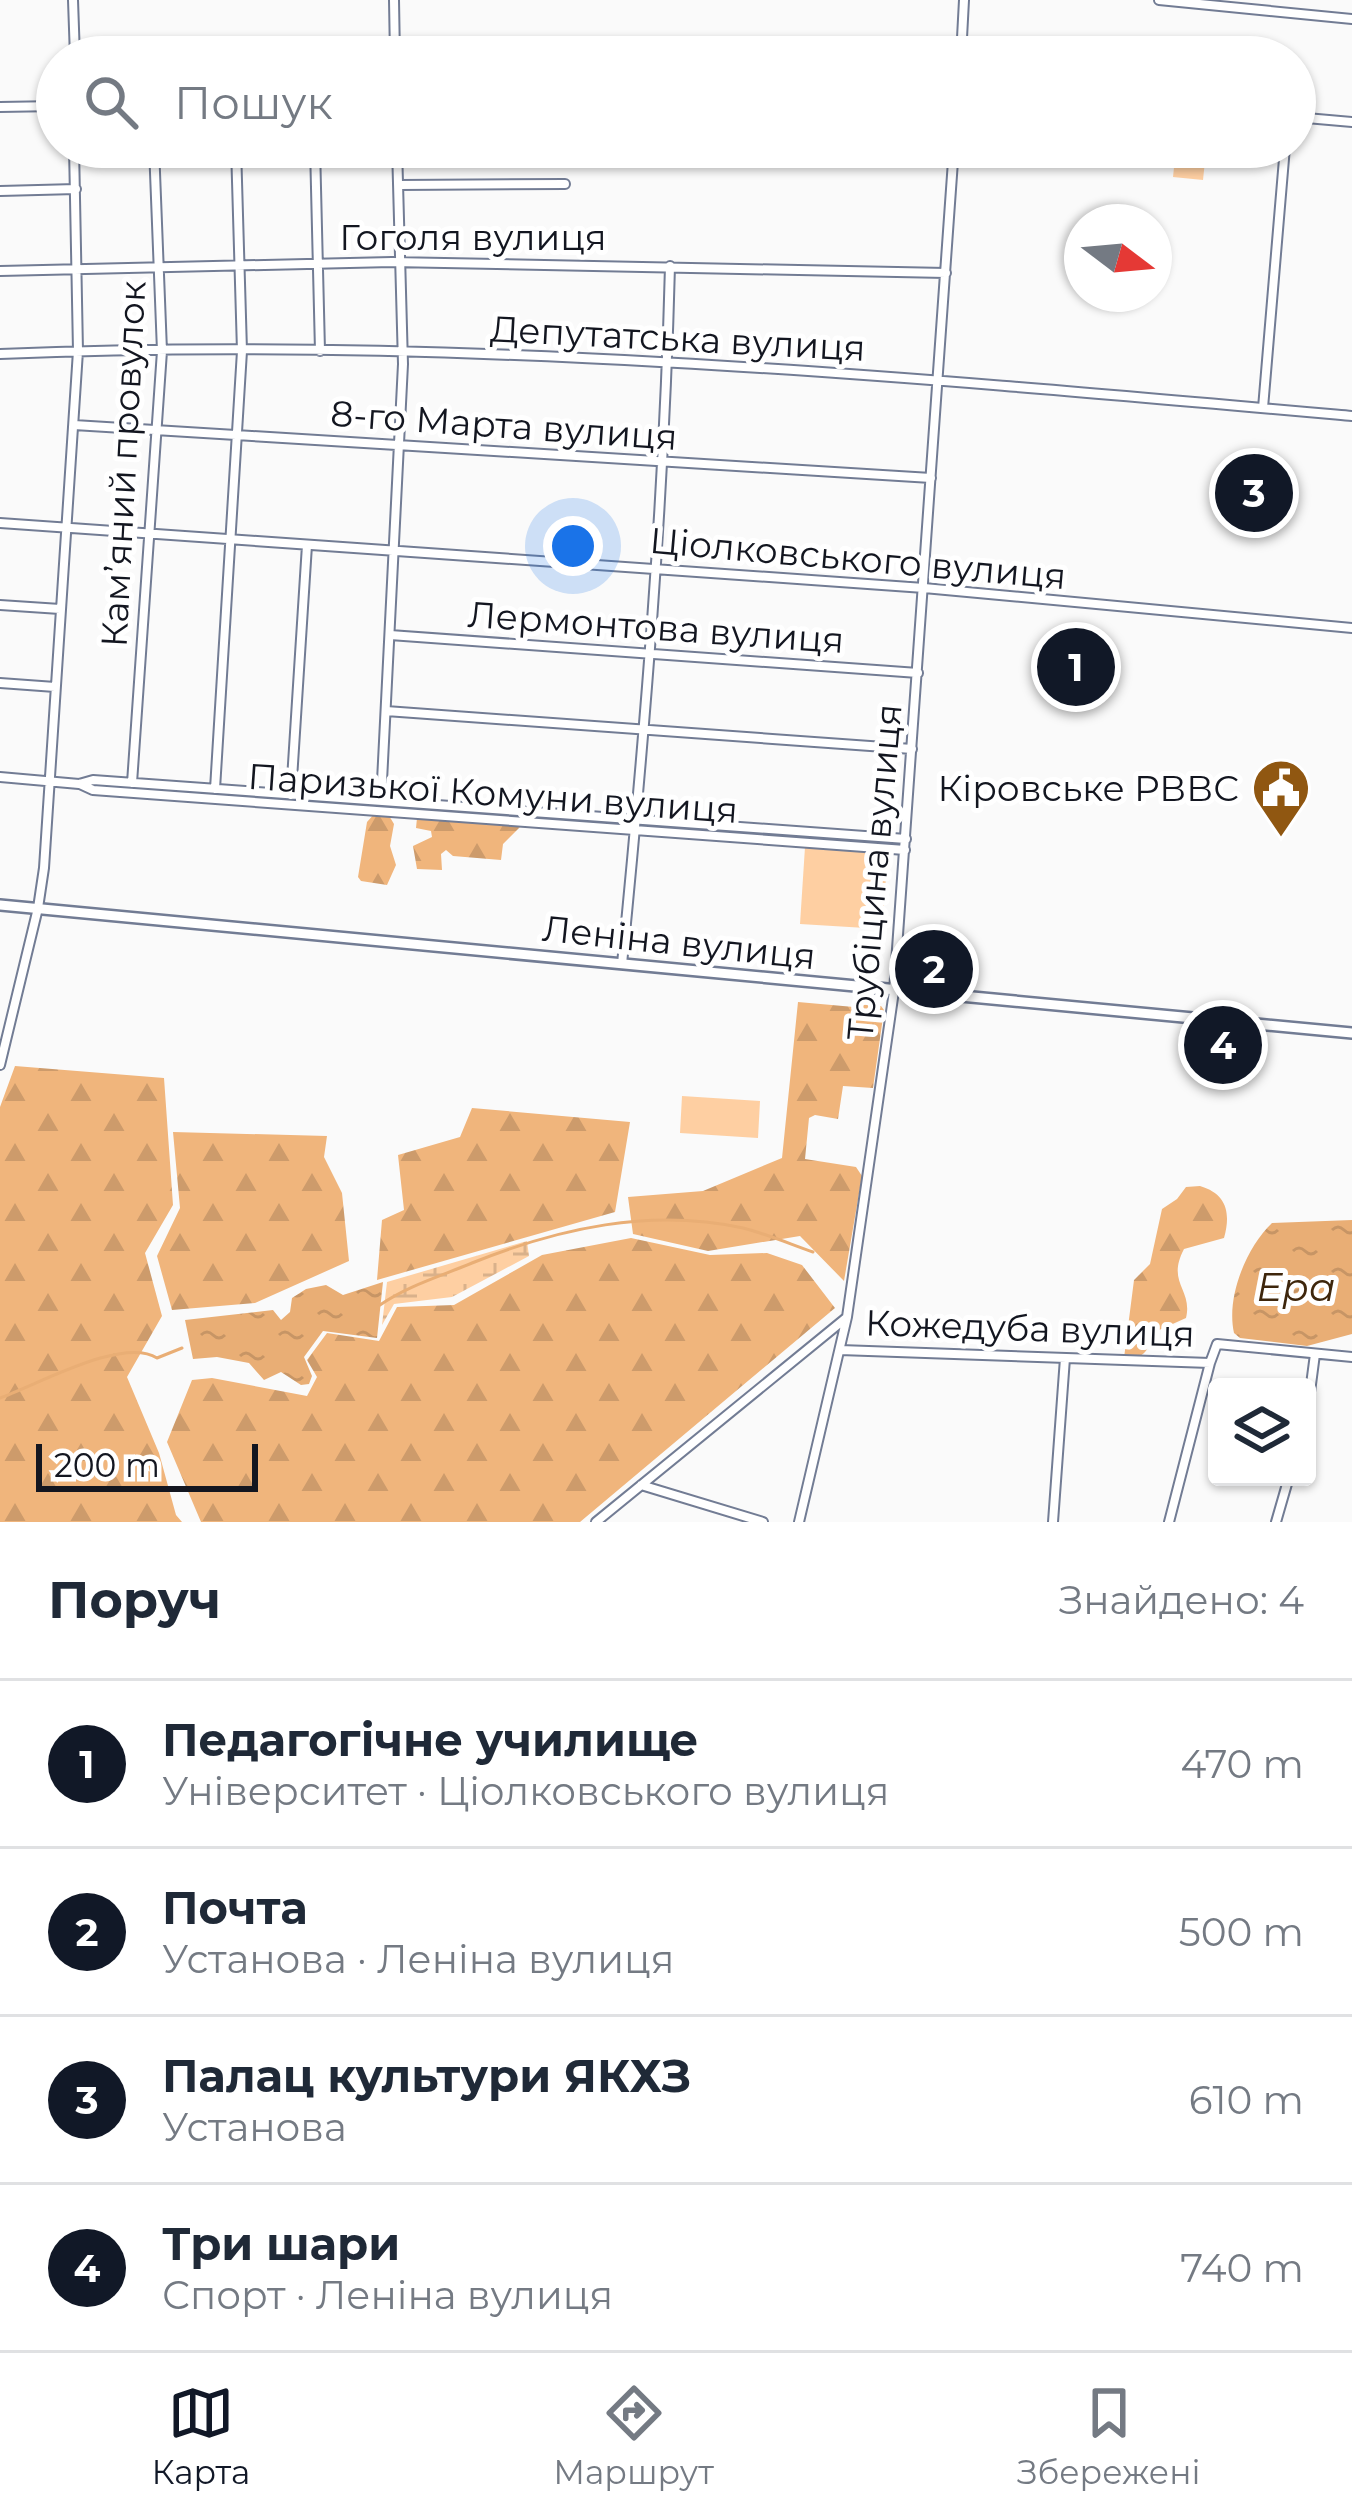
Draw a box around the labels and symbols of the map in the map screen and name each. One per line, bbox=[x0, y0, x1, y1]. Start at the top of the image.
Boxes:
north arrow bbox=[1064, 204, 1172, 312]
street label: Гоголя вулиця bbox=[339, 215, 607, 259]
street label: Кам’яний провулок bbox=[91, 280, 155, 648]
street label: Депутатська вулиця bbox=[489, 306, 867, 370]
street label: 8-го Марта вулиця bbox=[329, 391, 679, 459]
pin: 3 bbox=[1215, 448, 1293, 538]
your location bbox=[543, 516, 603, 576]
street label: Ціолковського вулиця bbox=[648, 518, 1068, 598]
street label: Лермонтова вулиця bbox=[466, 592, 846, 662]
pin: 1 bbox=[1037, 622, 1115, 712]
street label: Трубіцина вулиця bbox=[837, 702, 911, 1042]
street label: Паризької Комуни вулиця bbox=[246, 754, 740, 832]
public building icon: Кіровське РВВС bbox=[1250, 757, 1312, 839]
place label: Кіровське РВВС bbox=[937, 766, 1239, 810]
street label: Леніна вулиця bbox=[540, 906, 818, 978]
pin: 2 bbox=[895, 924, 973, 1014]
pin: 4 bbox=[1184, 1000, 1262, 1090]
water label: Ера bbox=[1256, 1263, 1336, 1311]
street label: Кожедуба вулиця bbox=[864, 1300, 1196, 1356]
scale bar bbox=[36, 1438, 258, 1491]

